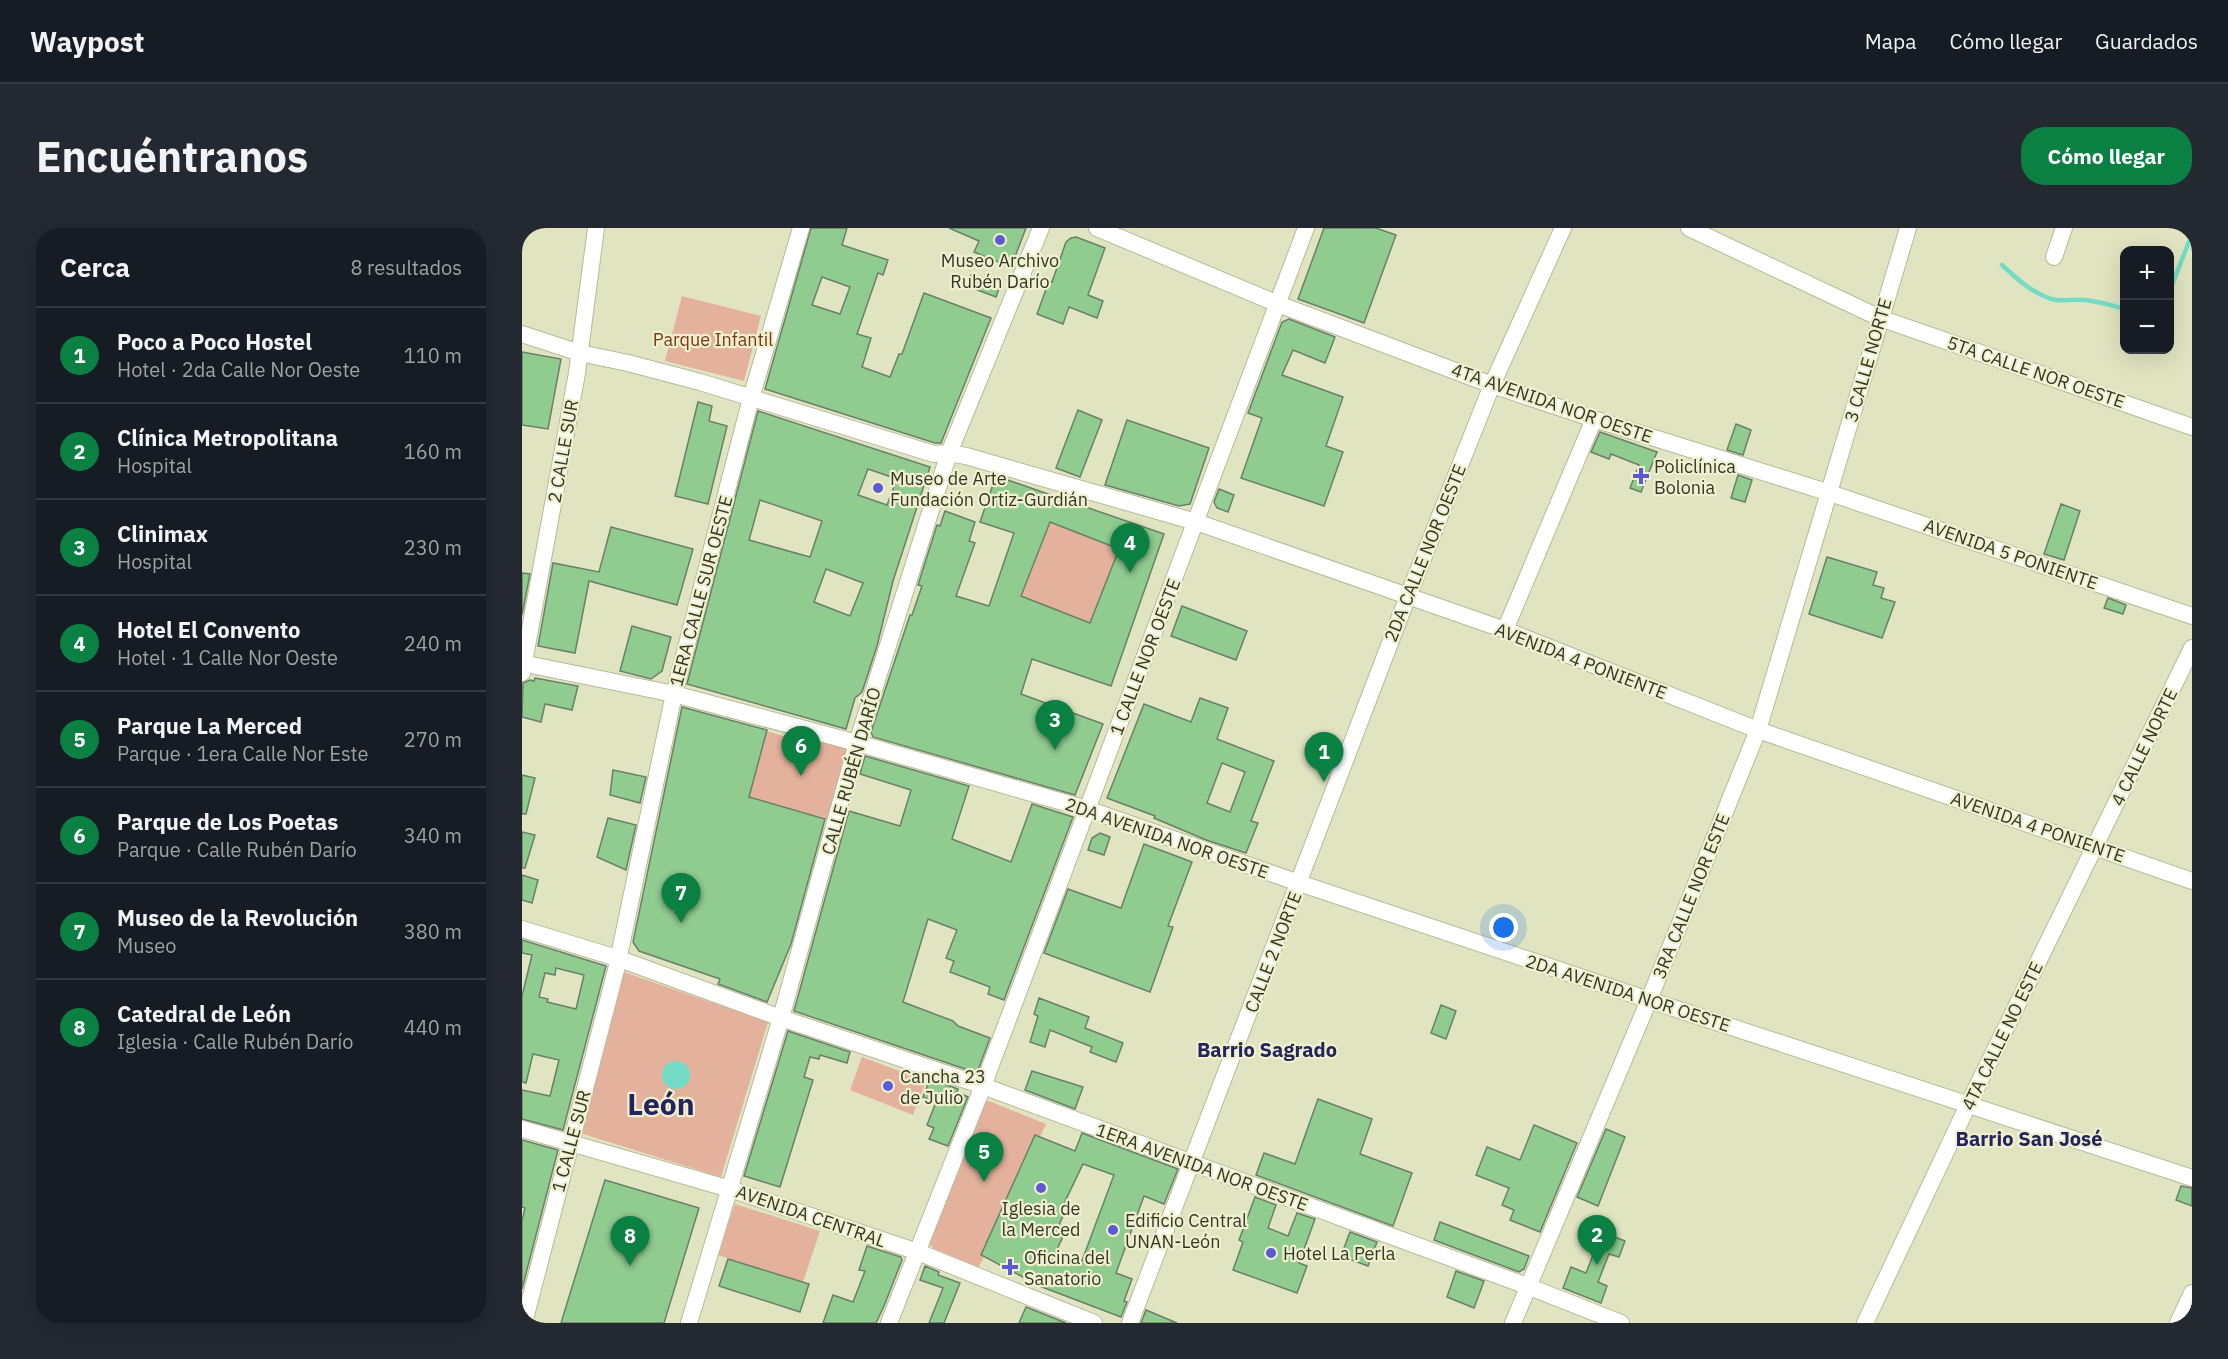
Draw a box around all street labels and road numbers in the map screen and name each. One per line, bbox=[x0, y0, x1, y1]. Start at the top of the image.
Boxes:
street label: 3 CALLE NORTE bbox=[1839, 295, 1897, 425]
street label: 5TA CALLE NOR OESTE bbox=[1944, 331, 2128, 413]
street label: 4TA AVENIDA NOR OESTE bbox=[1448, 358, 1656, 448]
street label: 2 CALLE SUR bbox=[543, 397, 583, 505]
street label: 2DA CALLE NOR OESTE bbox=[1379, 461, 1471, 645]
street label: 1ERA CALLE SUR OESTE bbox=[664, 493, 738, 689]
street label: AVENIDA 5 PONIENTE bbox=[1921, 513, 2101, 595]
street label: 1 CALLE NOR OESTE bbox=[1105, 575, 1185, 739]
street label: AVENIDA 4 PONIENTE bbox=[1492, 618, 1670, 704]
street label: 4 CALLE NORTE bbox=[2106, 684, 2182, 810]
street label: CALLE RUBÉN DARÍO bbox=[816, 685, 886, 857]
street label: AVENIDA 4 PONIENTE bbox=[1948, 786, 2128, 868]
street label: 2DA AVENIDA NOR OESTE bbox=[1062, 792, 1272, 884]
street label: 3RA CALLE NOR ESTE bbox=[1647, 810, 1735, 982]
street label: CALLE 2 NORTE bbox=[1239, 888, 1307, 1016]
street label: 2DA AVENIDA NOR OESTE bbox=[1523, 949, 1733, 1037]
street label: 4TA CALLE NO ESTE bbox=[1956, 958, 2048, 1114]
street label: 1 CALLE SUR bbox=[546, 1087, 596, 1195]
street label: 1ERA AVENIDA NOR OESTE bbox=[1093, 1118, 1311, 1216]
street label: AVENIDA CENTRAL bbox=[733, 1180, 889, 1252]

